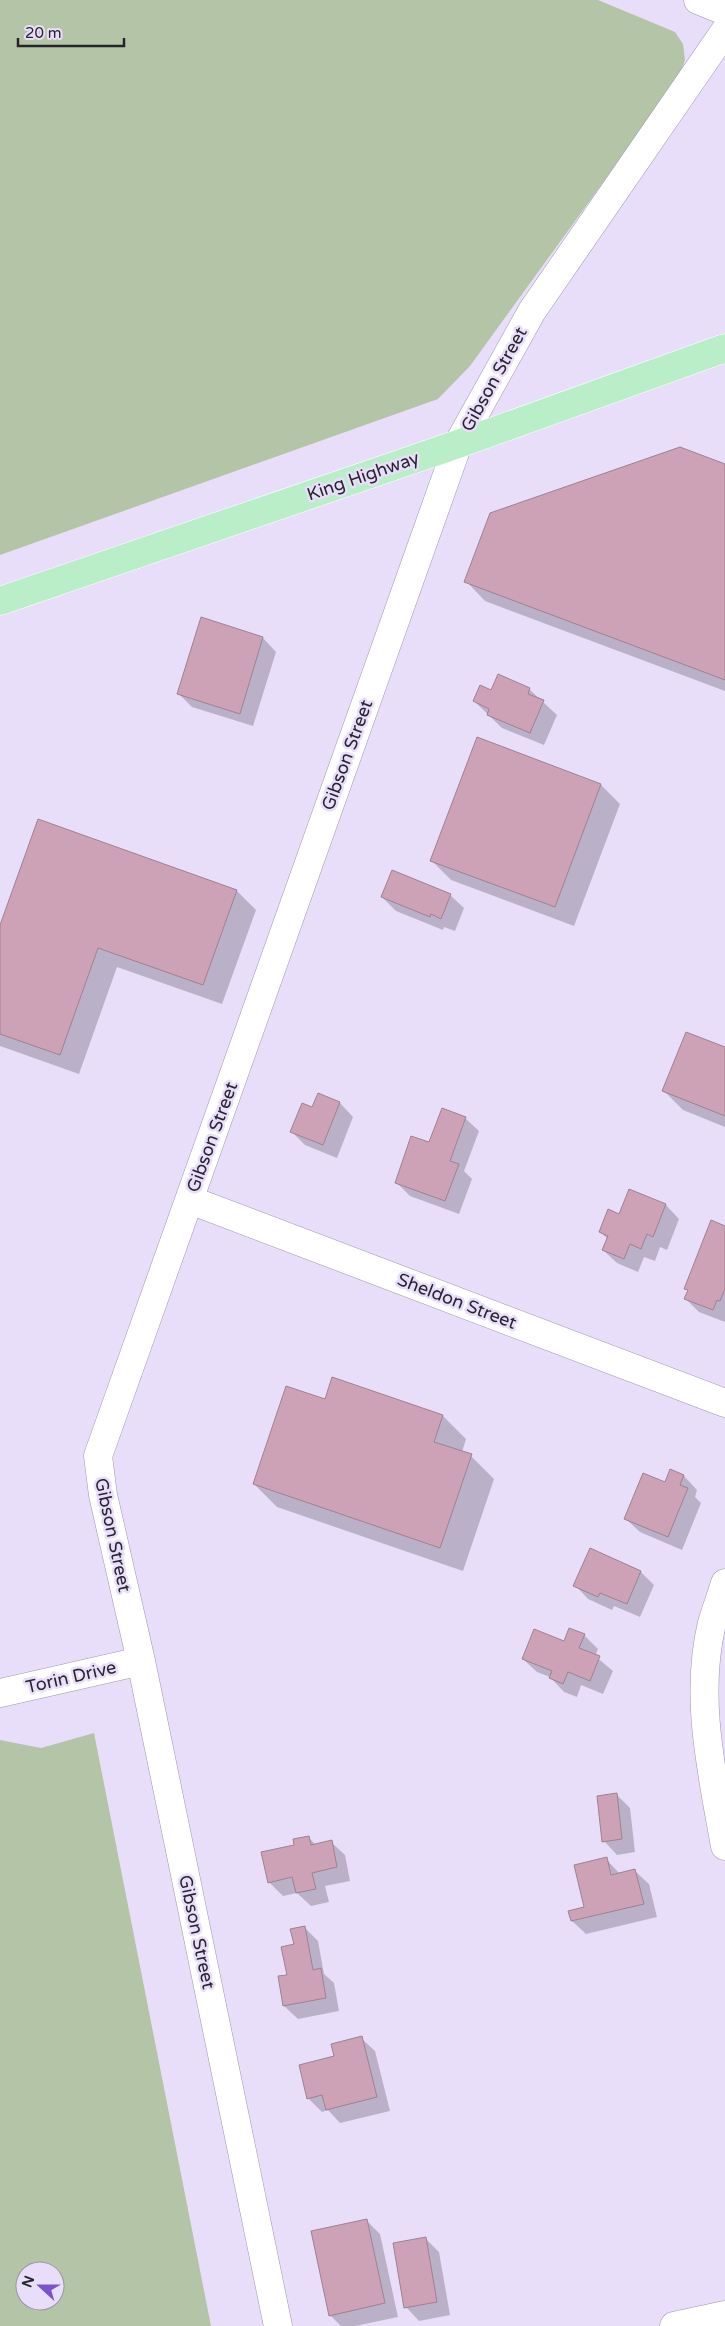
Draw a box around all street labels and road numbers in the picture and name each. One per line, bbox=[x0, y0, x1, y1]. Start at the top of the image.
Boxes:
street label: Gibson Street bbox=[456, 323, 532, 435]
street label: King Highway bbox=[304, 446, 422, 506]
street label: Gibson Street bbox=[317, 697, 377, 813]
street label: Gibson Street bbox=[182, 1079, 242, 1195]
street label: Sheldon Street bbox=[394, 1268, 520, 1334]
street label: Gibson Street bbox=[90, 1476, 136, 1594]
street label: Torin Drive bbox=[24, 1656, 118, 1698]
street label: Gibson Street bbox=[174, 1873, 220, 1991]

